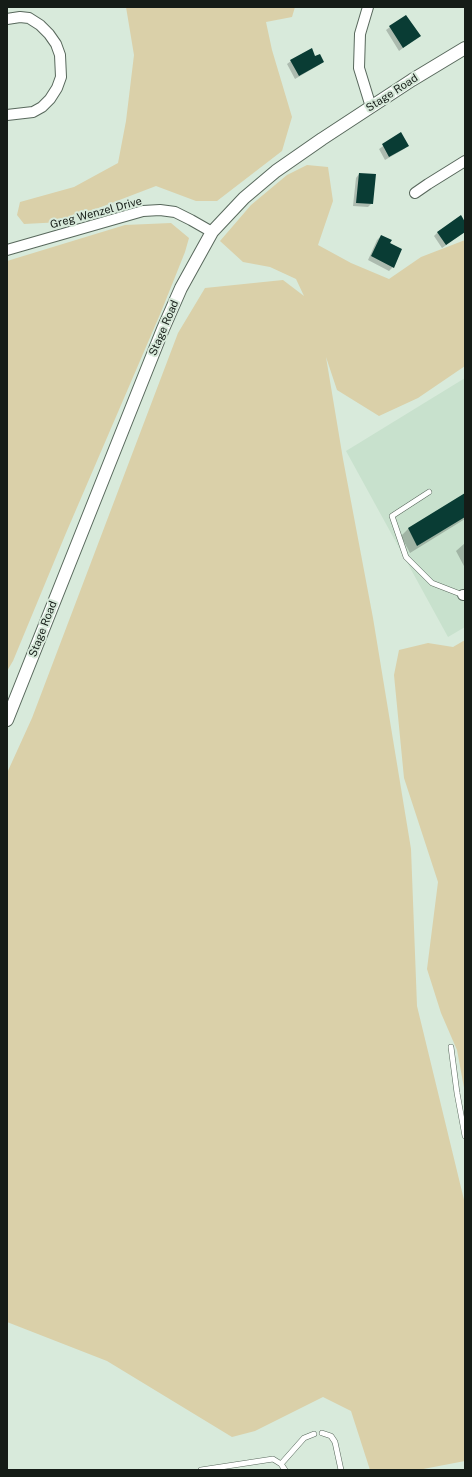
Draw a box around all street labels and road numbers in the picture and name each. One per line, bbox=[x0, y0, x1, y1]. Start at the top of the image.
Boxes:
street label: Stage Road bbox=[364, 71, 420, 115]
street label: Greg Wenzel Drive bbox=[49, 194, 143, 232]
street label: Stage Road bbox=[146, 298, 182, 358]
street label: Stage Road bbox=[26, 599, 60, 659]

